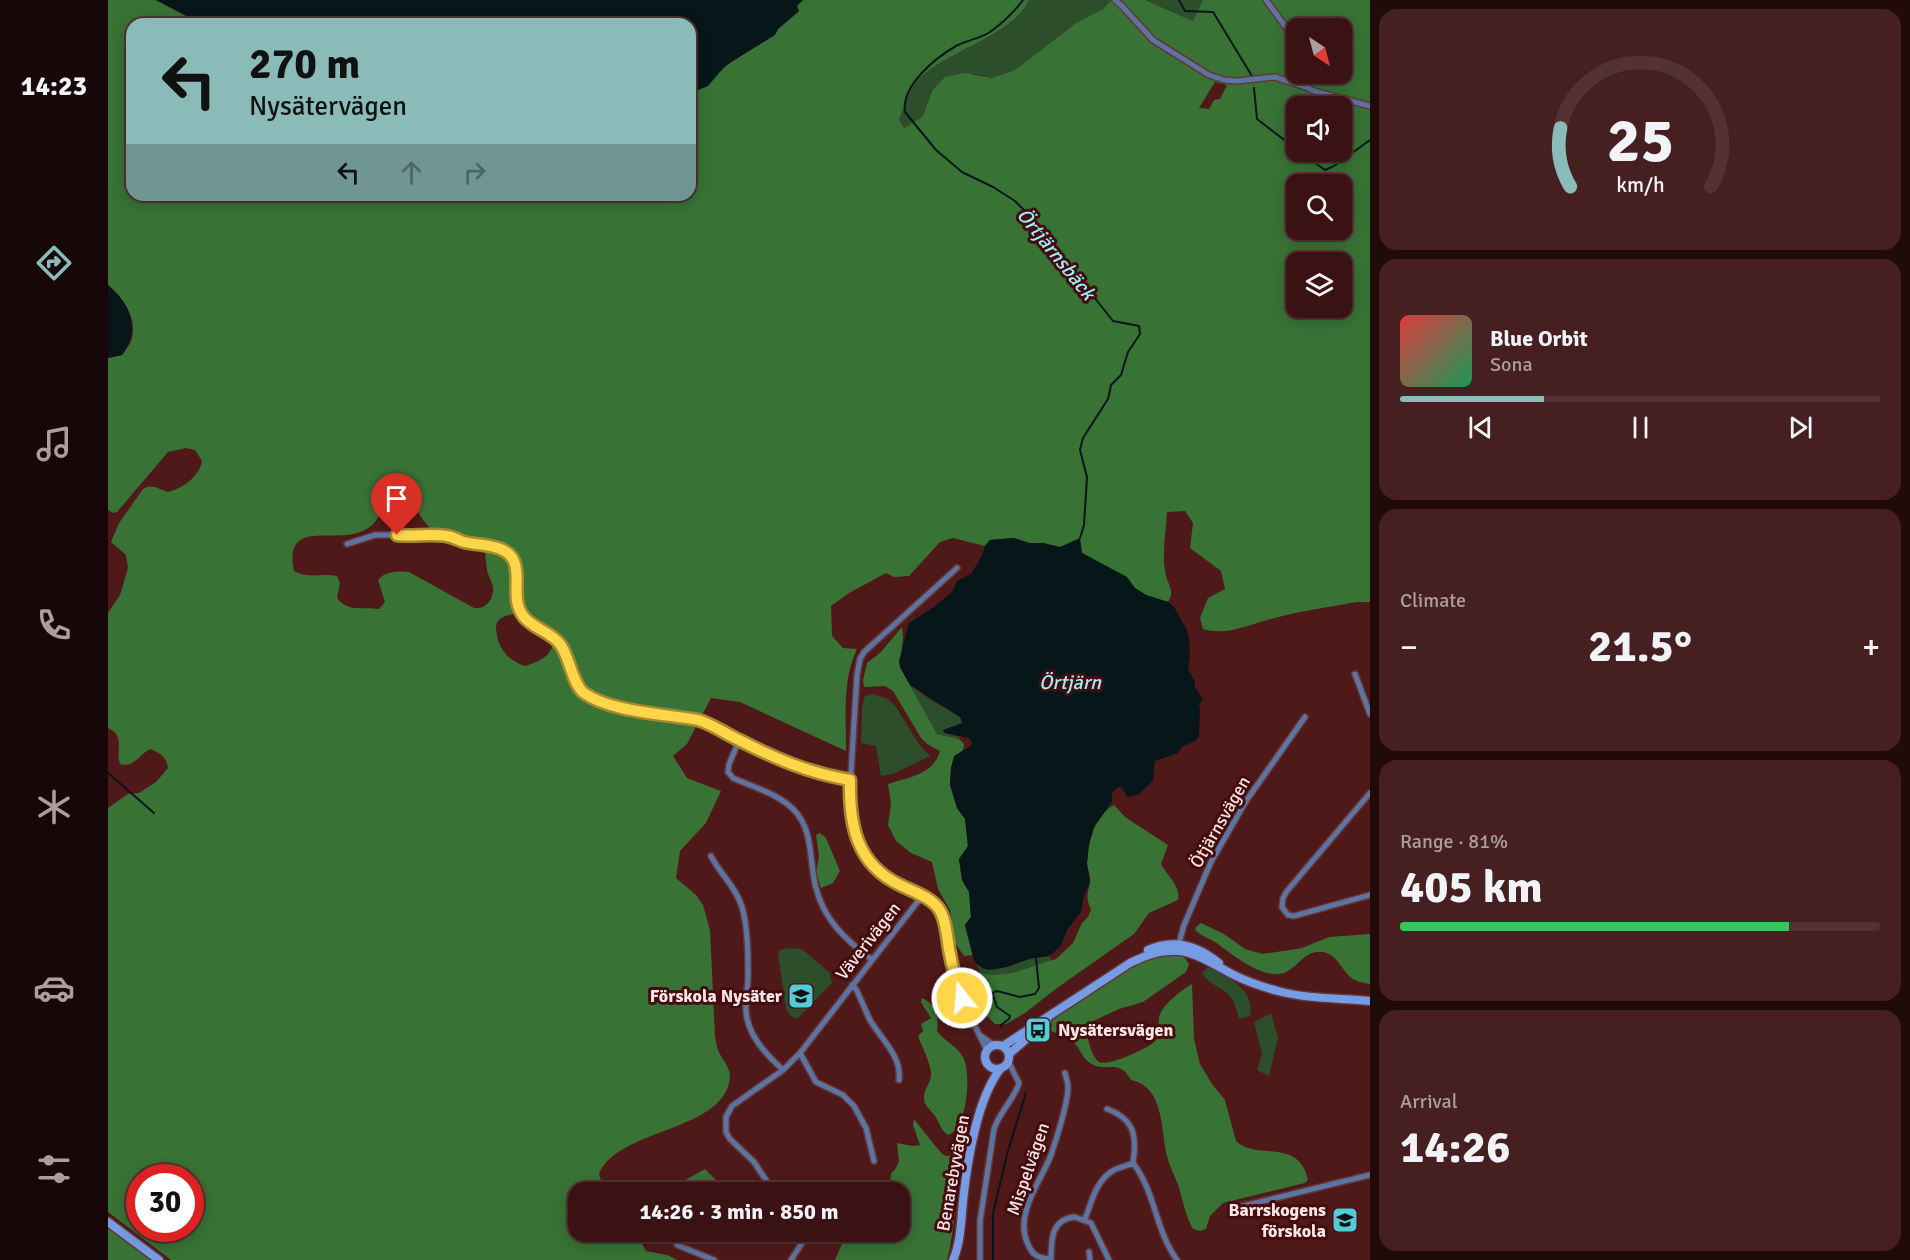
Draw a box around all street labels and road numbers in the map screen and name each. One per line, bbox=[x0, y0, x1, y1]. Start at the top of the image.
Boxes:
street label: Ötjärnsvägen bbox=[1185, 772, 1255, 872]
street label: Väverivägen bbox=[831, 898, 905, 984]
street label: Benarebyvägen bbox=[932, 1113, 974, 1233]
street label: Mispelvägen bbox=[1002, 1120, 1054, 1218]

